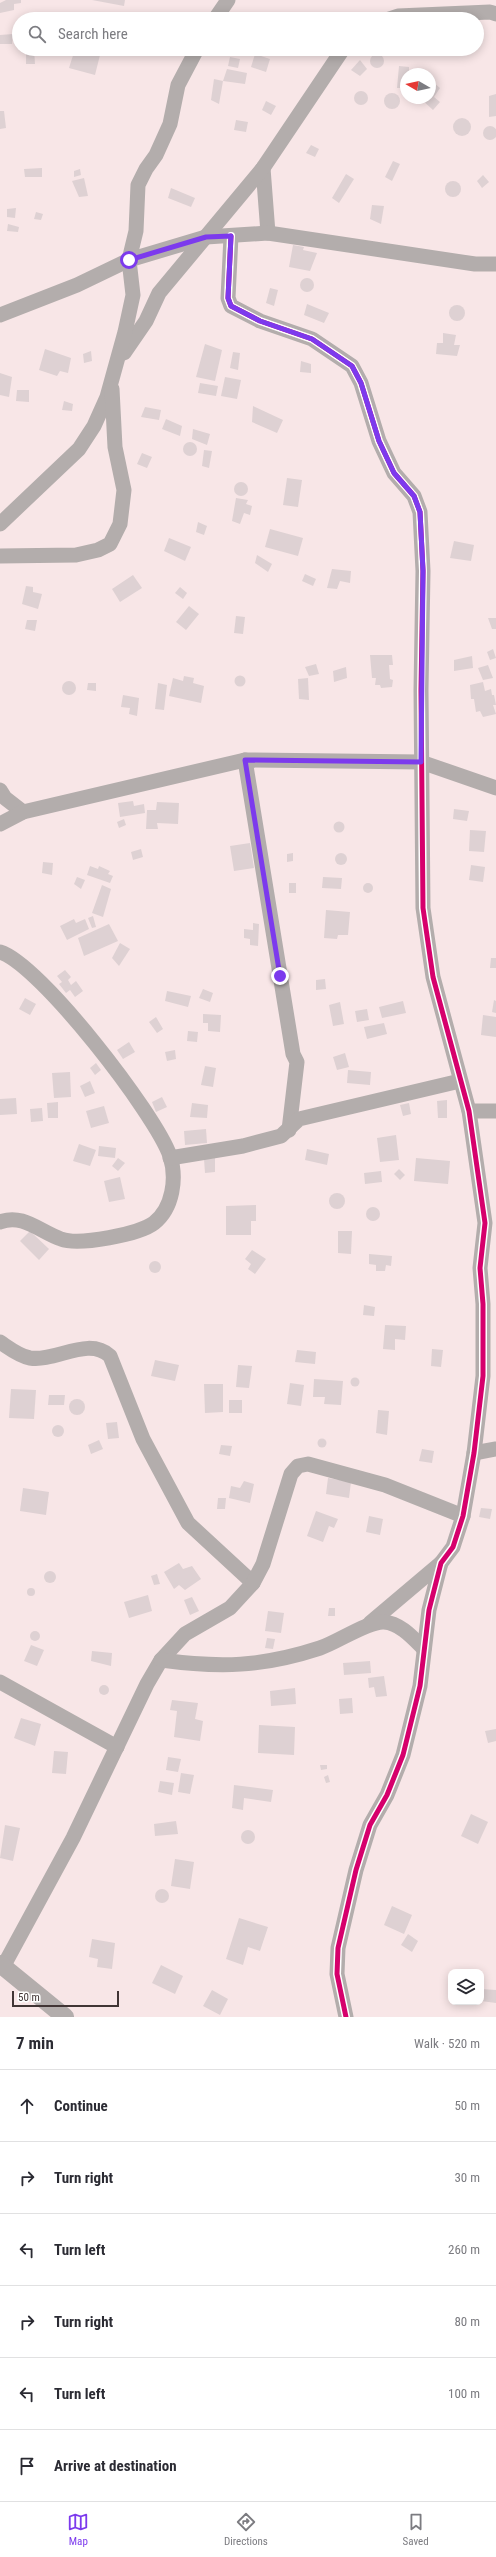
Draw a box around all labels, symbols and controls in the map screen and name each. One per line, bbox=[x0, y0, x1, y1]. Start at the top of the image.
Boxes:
search box bbox=[12, 12, 484, 56]
icon: search bbox=[26, 23, 48, 45]
text: Search here bbox=[58, 25, 128, 43]
north arrow bbox=[400, 68, 436, 104]
route start bbox=[120, 251, 138, 269]
route end bbox=[271, 967, 289, 985]
map controls bbox=[448, 1969, 484, 2005]
button: layers bbox=[448, 1969, 484, 2005]
scale bar bbox=[12, 1989, 119, 2008]
text: 50 m bbox=[18, 1991, 40, 2004]
text: 7 min bbox=[16, 2033, 54, 2053]
text: Walk · 520 m bbox=[414, 2036, 480, 2051]
icon: ahead bbox=[16, 2095, 38, 2117]
text: Continue bbox=[54, 2097, 108, 2115]
text: 50 m bbox=[454, 2098, 480, 2113]
icon: right bbox=[16, 2167, 38, 2189]
text: Turn right bbox=[54, 2169, 113, 2187]
text: 30 m bbox=[454, 2170, 480, 2185]
icon: left bbox=[16, 2239, 38, 2261]
text: Turn left bbox=[54, 2241, 105, 2259]
text: 260 m bbox=[448, 2242, 480, 2257]
icon: right bbox=[16, 2311, 38, 2333]
text: Turn right bbox=[54, 2313, 113, 2331]
text: 80 m bbox=[454, 2314, 480, 2329]
icon: left bbox=[16, 2383, 38, 2405]
text: Turn left bbox=[54, 2385, 105, 2403]
text: 100 m bbox=[448, 2386, 480, 2401]
icon: arrive bbox=[16, 2455, 38, 2477]
text: Arrive at destination bbox=[54, 2457, 177, 2475]
tab: Map bbox=[67, 2511, 89, 2548]
tab: Directions bbox=[224, 2511, 268, 2548]
tab: Saved bbox=[403, 2511, 429, 2548]

